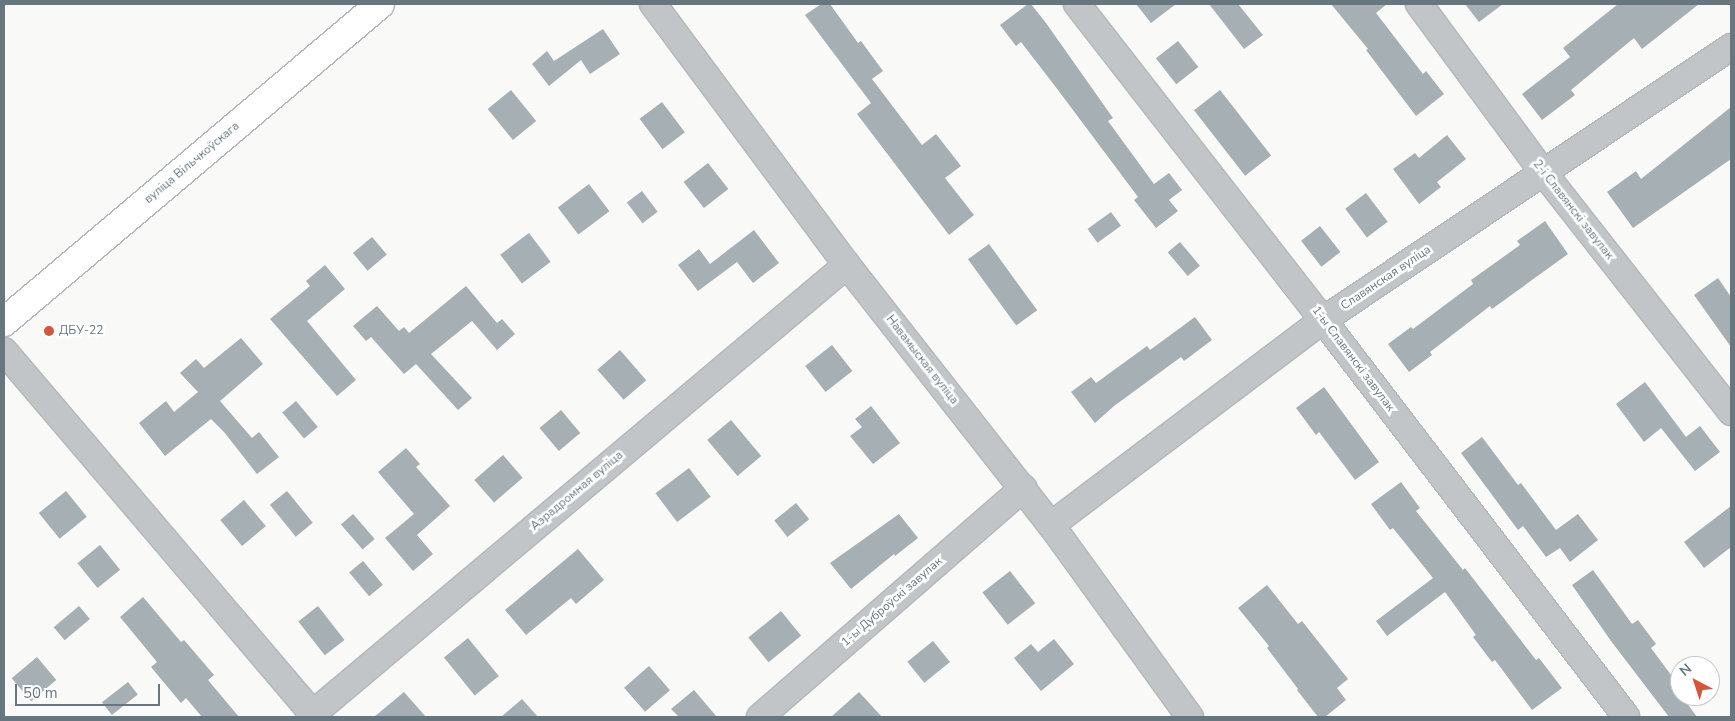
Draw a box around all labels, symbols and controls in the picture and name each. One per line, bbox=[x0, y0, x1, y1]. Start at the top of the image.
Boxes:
street label: вуліца Вільчкоўскага bbox=[142, 119, 242, 207]
street label: 2-і Славянскі завулак bbox=[1530, 157, 1616, 263]
street label: Славянская вуліца bbox=[1338, 243, 1434, 313]
street label: 1-ы Славянскі завулак bbox=[1309, 303, 1397, 415]
street label: Навамыская вуліца bbox=[883, 313, 961, 407]
place label: ДБУ-22 bbox=[59, 324, 103, 338]
marker: ДБУ-22 bbox=[43, 325, 55, 337]
street label: Аэрадромная вуліца bbox=[528, 448, 626, 534]
street label: 1-ы Дуброўскі завулак bbox=[839, 554, 945, 650]
north arrow bbox=[1670, 656, 1720, 706]
text: N bbox=[1676, 659, 1696, 681]
scale bar bbox=[18, 674, 162, 706]
text: 50 m bbox=[23, 683, 58, 703]

